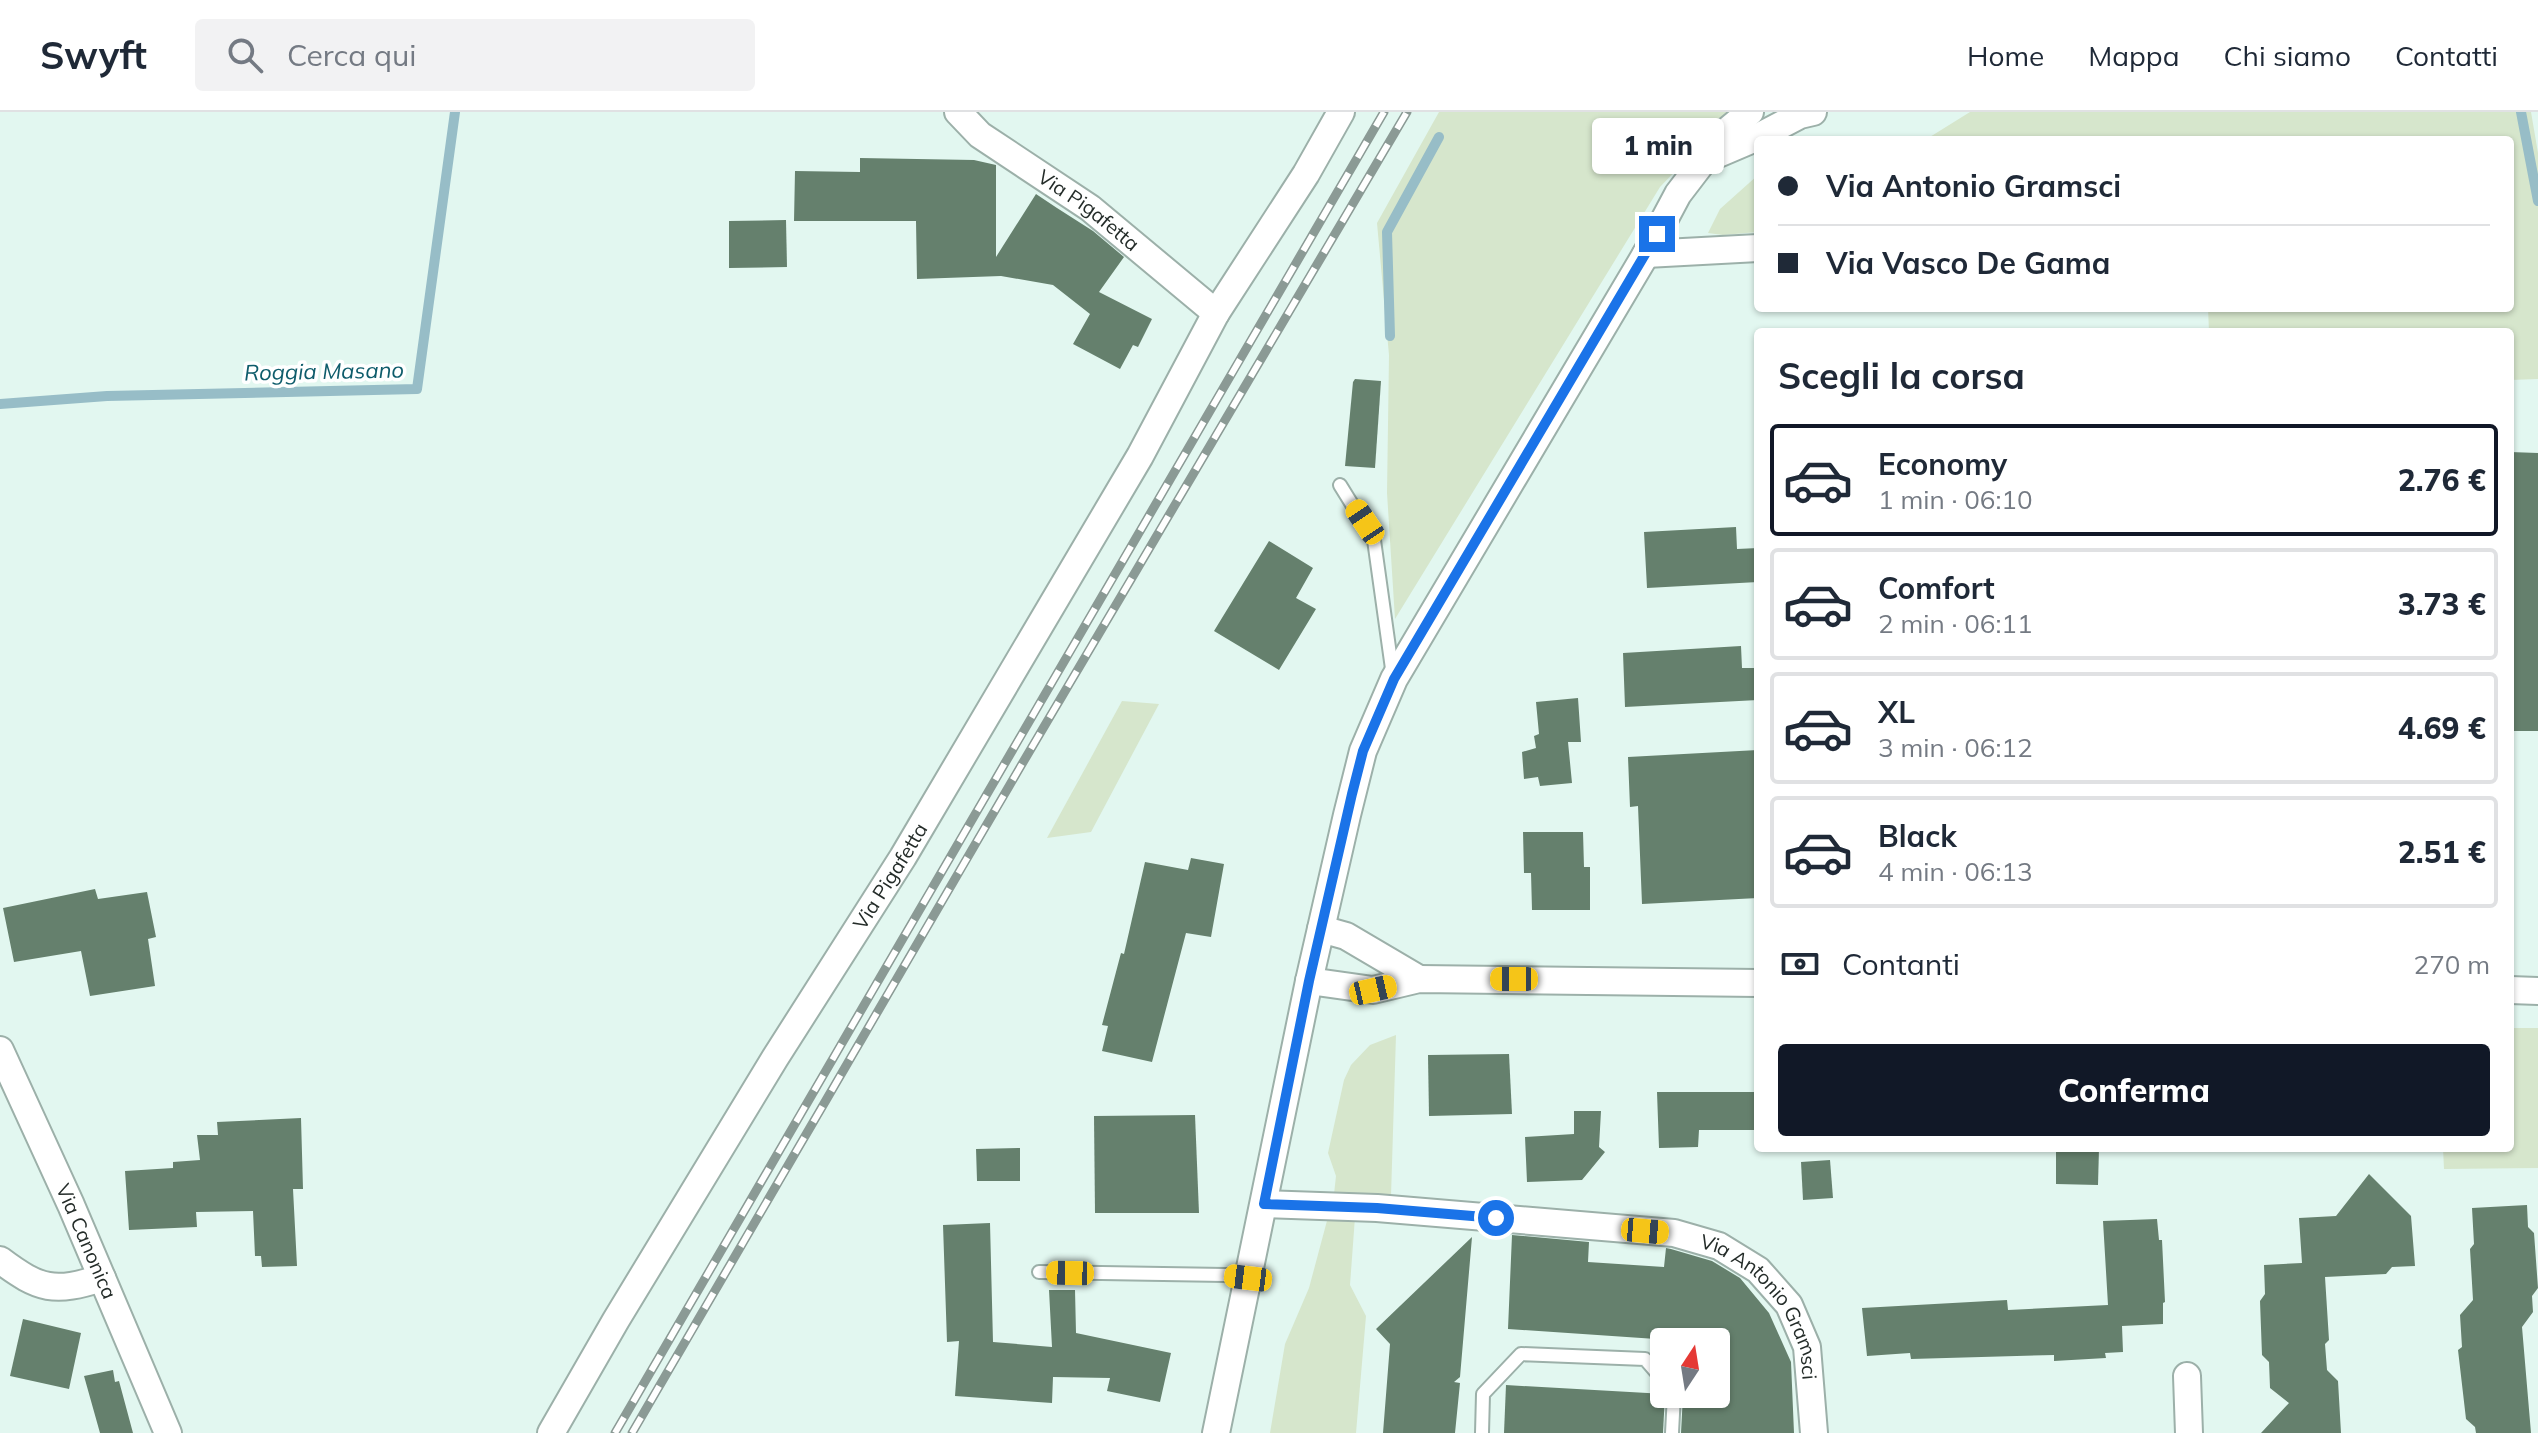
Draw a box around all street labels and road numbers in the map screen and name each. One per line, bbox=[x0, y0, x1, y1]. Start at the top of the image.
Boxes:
street label: Via Pigafetta bbox=[1033, 164, 1145, 256]
street label: Via Pigafetta bbox=[847, 818, 932, 934]
street label: Via Canonica bbox=[51, 1180, 122, 1303]
street label: Via Antonio Gramsci bbox=[1698, 1228, 1823, 1381]

